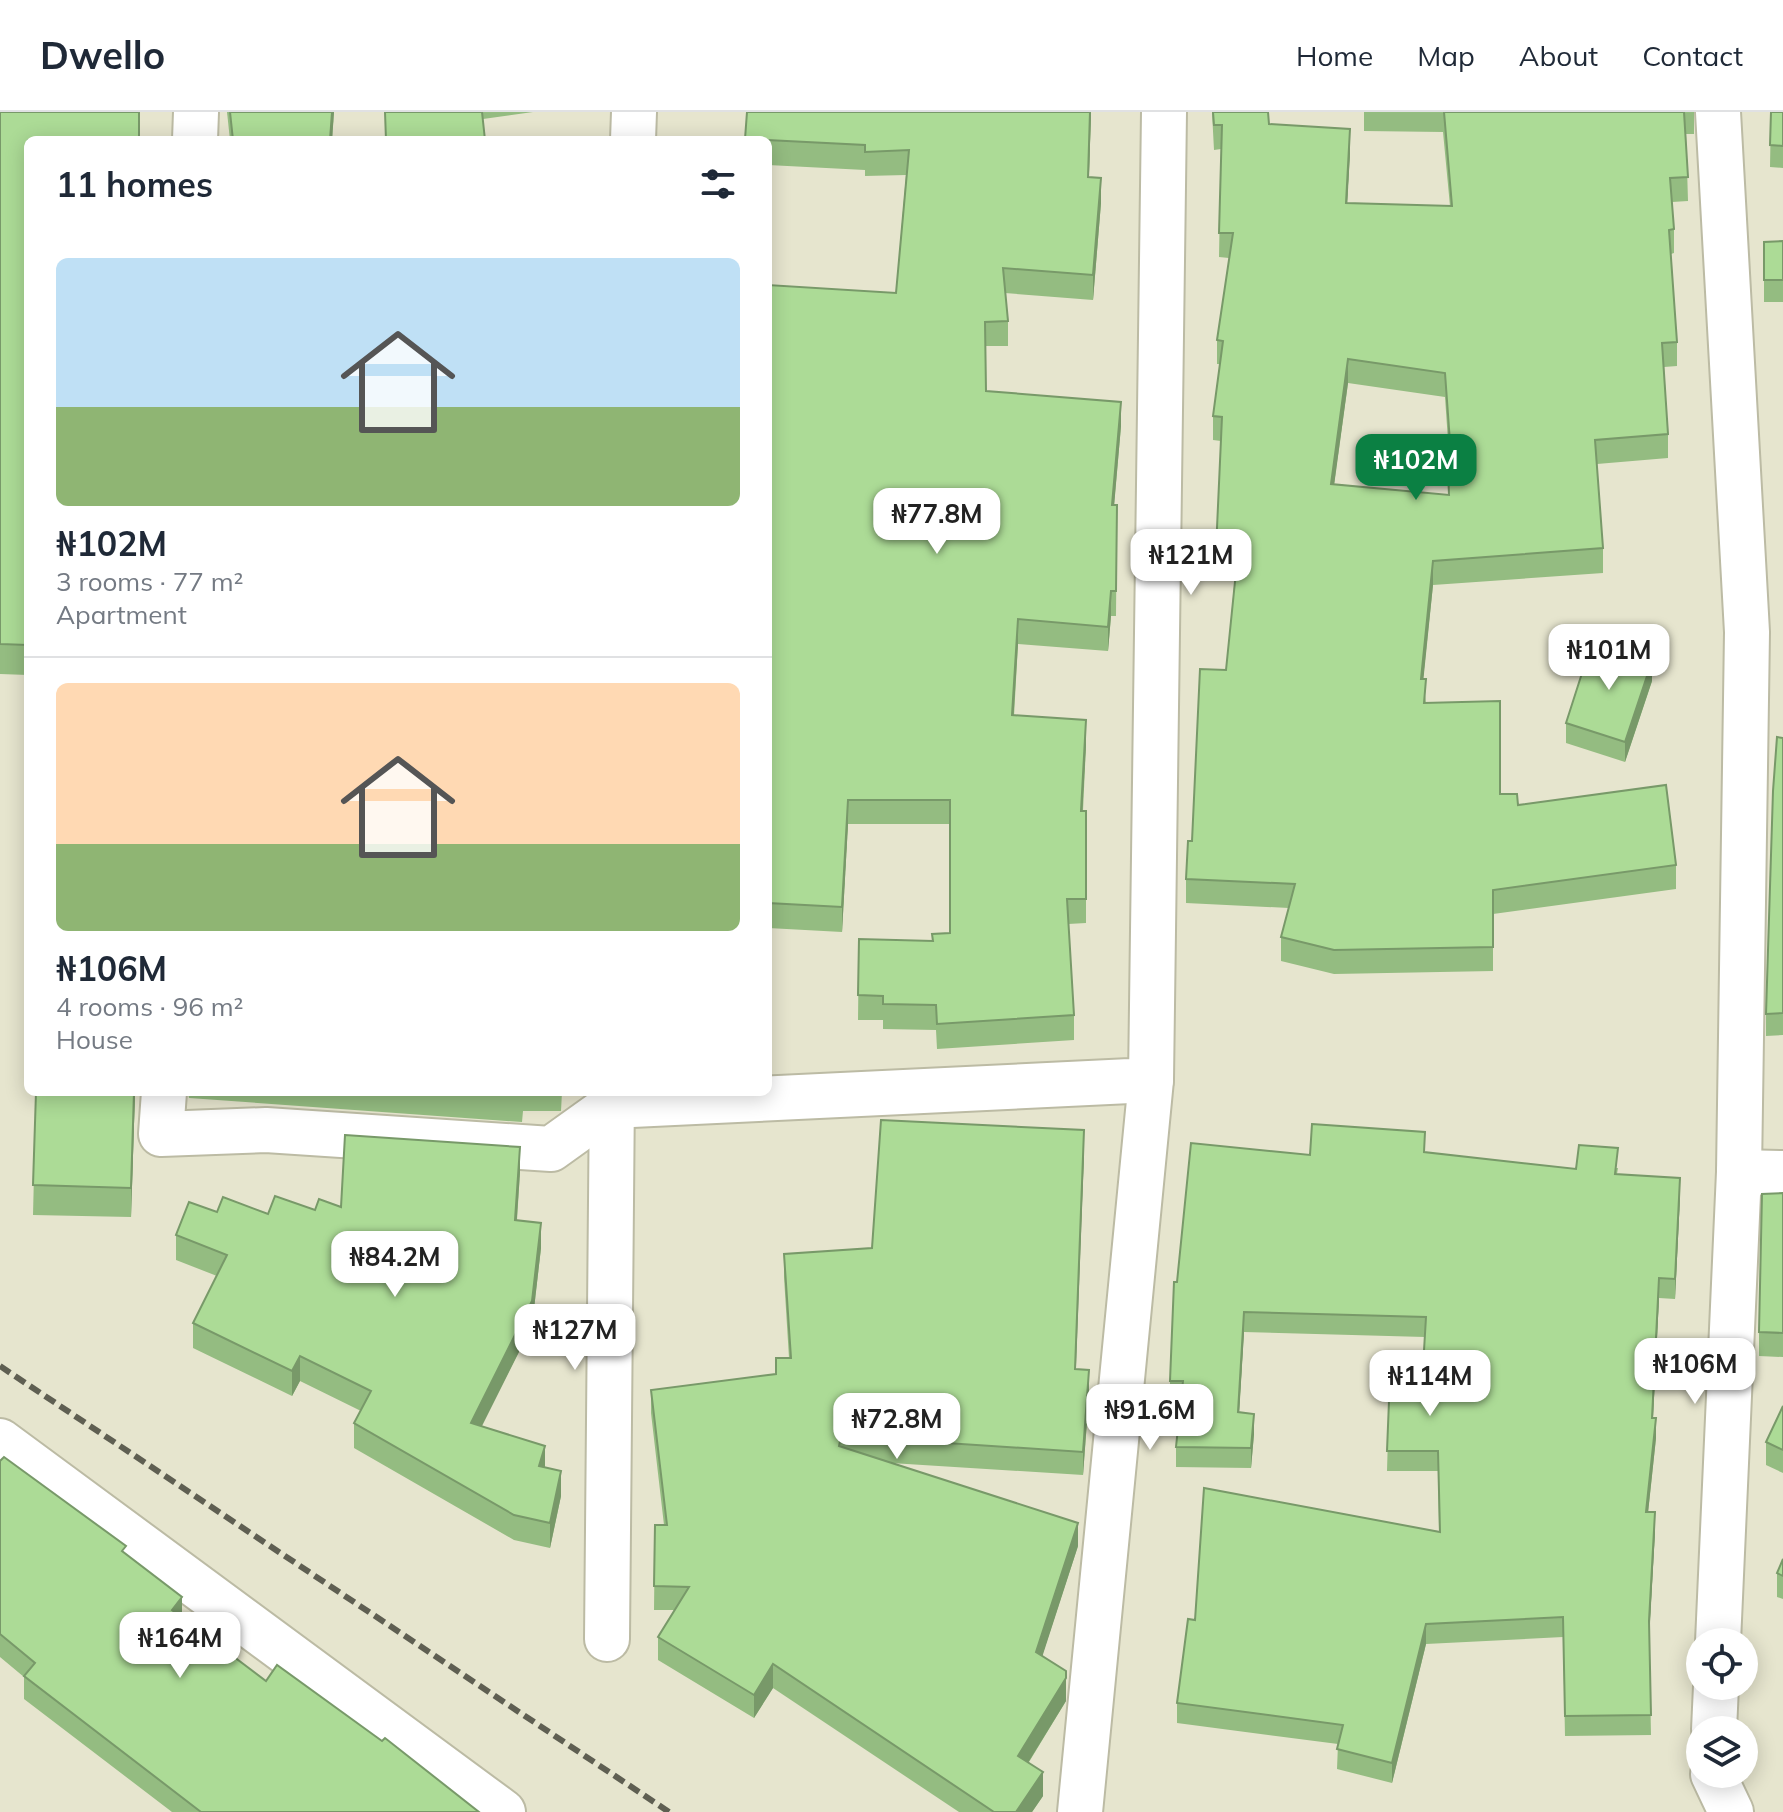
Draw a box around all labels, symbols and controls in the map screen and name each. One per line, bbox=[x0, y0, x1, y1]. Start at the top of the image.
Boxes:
text: Dwello bbox=[40, 31, 165, 79]
text: Home bbox=[1296, 38, 1373, 73]
text: Map bbox=[1417, 38, 1475, 73]
text: About bbox=[1519, 38, 1598, 73]
text: Contact bbox=[1642, 38, 1743, 73]
icon: filters bbox=[696, 162, 740, 206]
text: 11 homes bbox=[56, 163, 213, 206]
icon: home bbox=[326, 310, 470, 454]
pin: ₦102M bbox=[1360, 434, 1472, 502]
text: ₦102M bbox=[1373, 443, 1459, 476]
pin: ₦77.8M bbox=[872, 488, 1002, 556]
text: ₦77.8M bbox=[891, 497, 983, 530]
text: ₦102M bbox=[56, 522, 167, 565]
pin: ₦121M bbox=[1135, 529, 1247, 597]
text: ₦121M bbox=[1148, 538, 1234, 571]
text: 3 rooms · 77 m² bbox=[56, 565, 243, 598]
text: Apartment bbox=[56, 598, 187, 631]
pin: ₦101M bbox=[1553, 624, 1665, 692]
text: ₦101M bbox=[1566, 633, 1652, 666]
icon: home bbox=[326, 735, 470, 879]
text: ₦106M bbox=[56, 947, 167, 990]
text: 4 rooms · 96 m² bbox=[56, 990, 243, 1023]
text: House bbox=[56, 1023, 133, 1056]
pin: ₦84.2M bbox=[330, 1231, 460, 1299]
text: ₦84.2M bbox=[349, 1240, 441, 1273]
pin: ₦127M bbox=[519, 1304, 631, 1372]
text: ₦127M bbox=[532, 1313, 618, 1346]
pin: ₦106M bbox=[1639, 1338, 1751, 1406]
text: ₦106M bbox=[1652, 1347, 1738, 1380]
pin: ₦114M bbox=[1374, 1350, 1486, 1418]
text: ₦114M bbox=[1387, 1359, 1473, 1392]
pin: ₦91.6M bbox=[1085, 1384, 1215, 1452]
pin: ₦72.8M bbox=[832, 1393, 962, 1461]
text: ₦91.6M bbox=[1104, 1393, 1196, 1426]
text: ₦72.8M bbox=[851, 1402, 943, 1435]
pin: ₦164M bbox=[124, 1612, 236, 1680]
text: ₦164M bbox=[137, 1621, 223, 1654]
map controls bbox=[1686, 1628, 1758, 1788]
button: locate bbox=[1686, 1628, 1758, 1700]
button: layers bbox=[1686, 1716, 1758, 1788]

